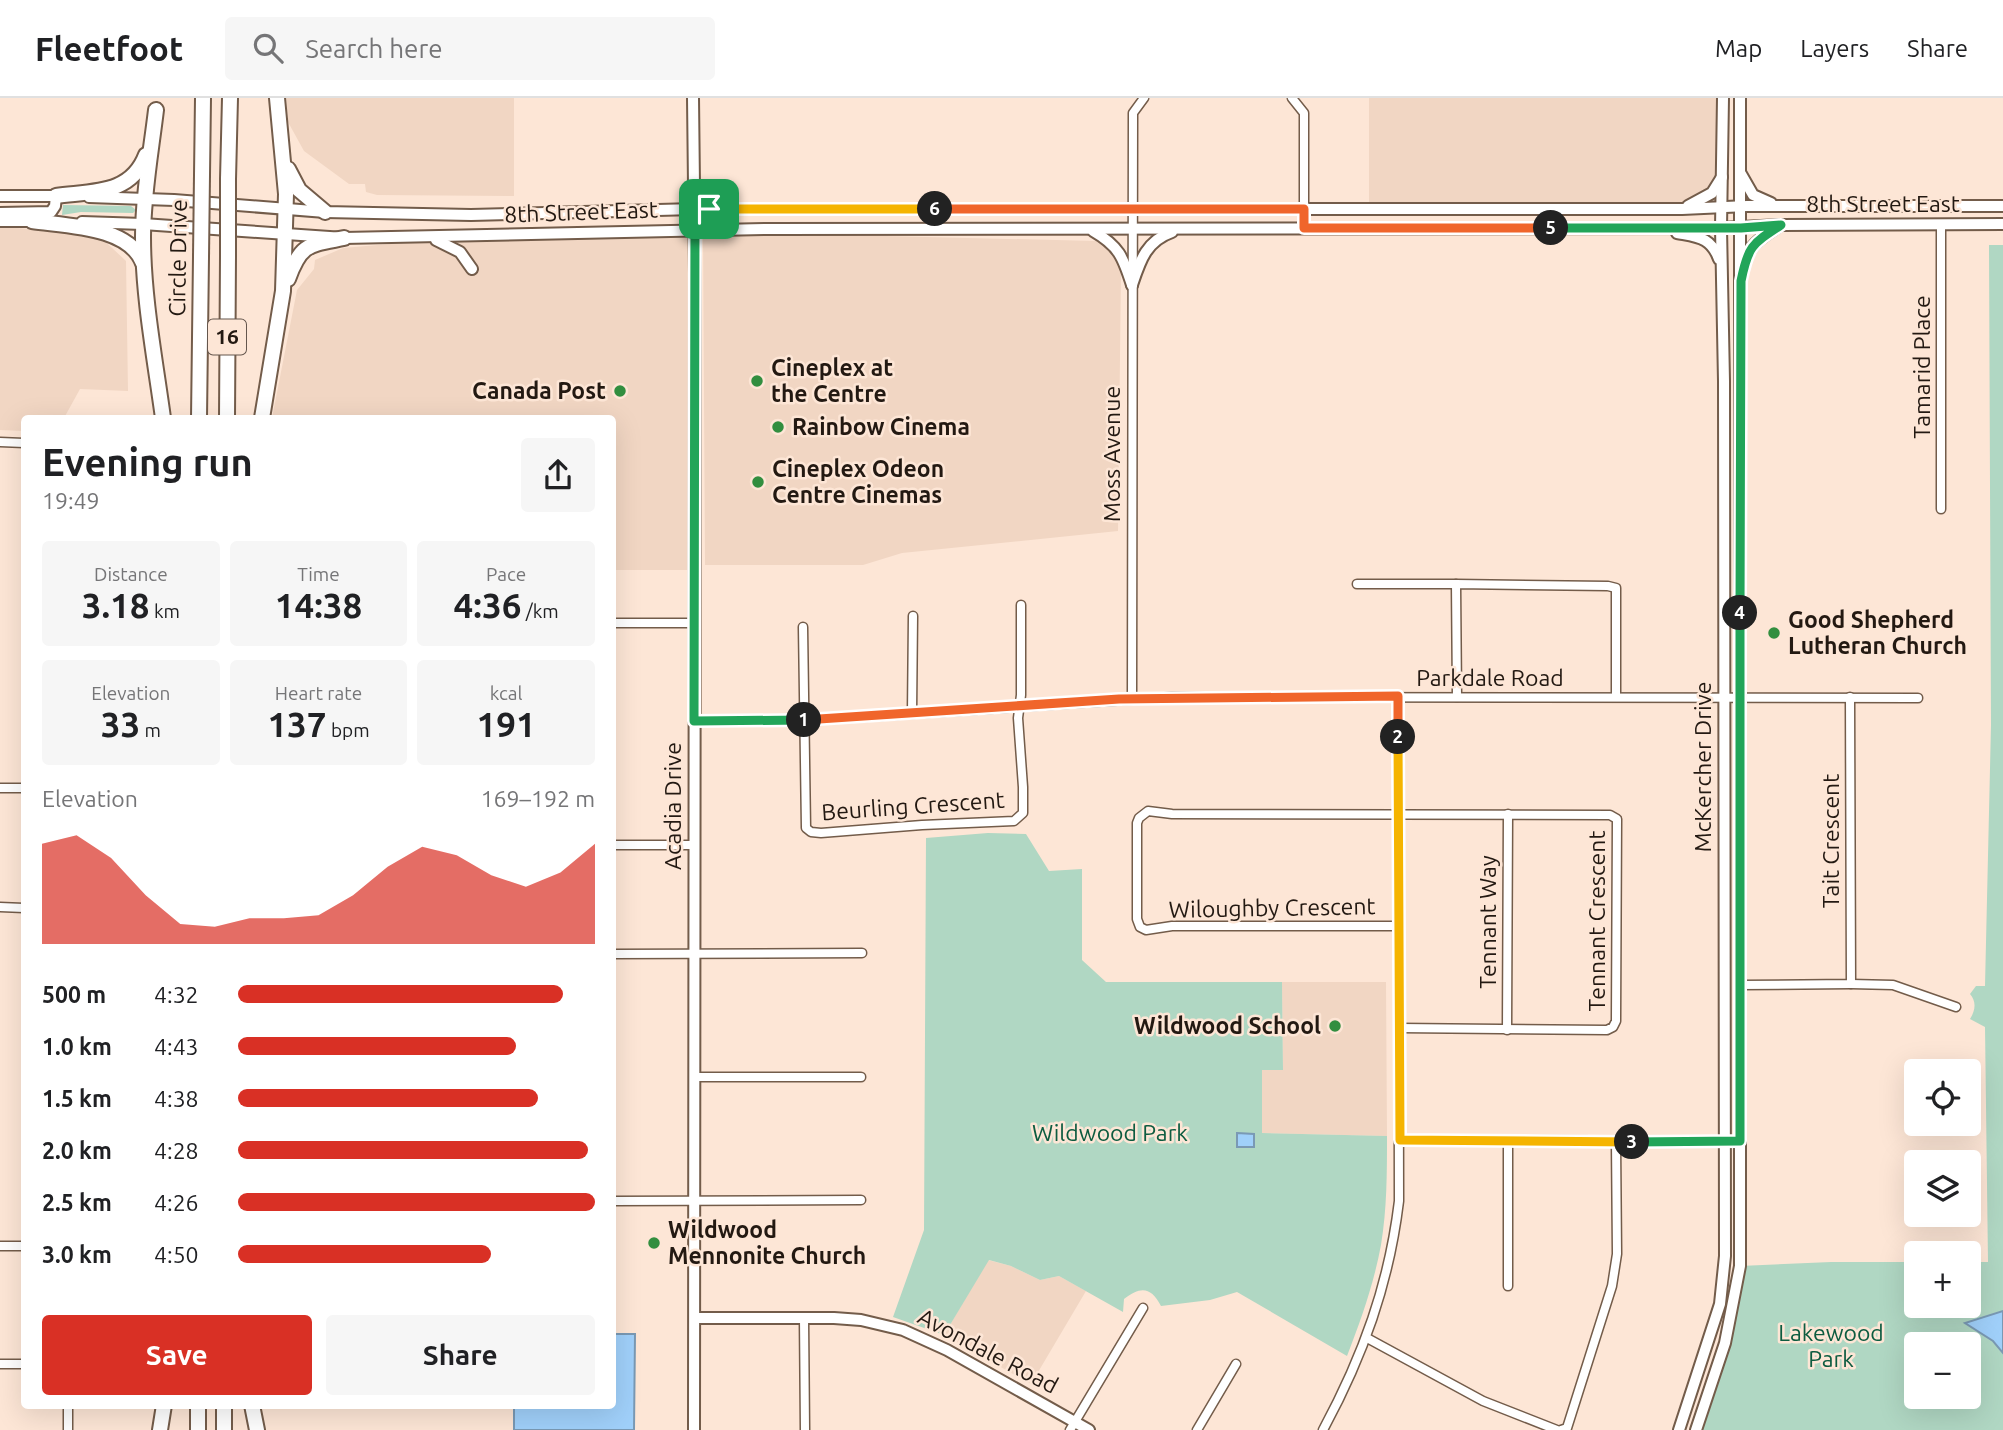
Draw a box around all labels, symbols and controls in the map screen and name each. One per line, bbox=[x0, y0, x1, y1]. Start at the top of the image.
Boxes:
search box bbox=[225, 17, 715, 80]
icon: search bbox=[249, 29, 287, 67]
text: Fleetfoot bbox=[35, 30, 183, 67]
text: Search here bbox=[305, 34, 443, 63]
text: Map bbox=[1715, 35, 1762, 62]
text: Layers bbox=[1800, 35, 1869, 62]
text: Share bbox=[1907, 35, 1968, 62]
pin bbox=[679, 179, 739, 239]
icon: arrive bbox=[690, 190, 728, 228]
street label: 8th Street East bbox=[1806, 191, 1960, 216]
pin: 6 bbox=[918, 192, 953, 226]
street label: 8th Street East bbox=[504, 196, 658, 227]
text: 6 bbox=[929, 197, 940, 219]
street label: Circle Drive bbox=[164, 199, 191, 317]
pin: 5 bbox=[1534, 211, 1568, 246]
text: 5 bbox=[1545, 216, 1556, 238]
street label: Tamarid Place bbox=[1909, 295, 1934, 439]
road number: 16 bbox=[208, 320, 246, 354]
place label: Cineplex at the Centre bbox=[771, 355, 893, 406]
marker: Cineplex at the Centre bbox=[749, 373, 765, 389]
place label: Canada Post bbox=[472, 378, 606, 403]
marker: Canada Post bbox=[612, 383, 628, 399]
street label: Moss Avenue bbox=[1099, 386, 1124, 522]
place label: Rainbow Cinema bbox=[792, 414, 970, 439]
marker: Rainbow Cinema bbox=[770, 419, 786, 435]
button: share bbox=[521, 438, 595, 512]
text: Evening run bbox=[42, 441, 253, 483]
place label: Cineplex Odeon Centre Cinemas bbox=[772, 456, 944, 507]
marker: Cineplex Odeon Centre Cinemas bbox=[750, 474, 766, 490]
text: 19:49 bbox=[42, 488, 100, 513]
text: Distance bbox=[94, 563, 168, 585]
text: Time bbox=[297, 563, 340, 585]
text: Pace bbox=[486, 563, 526, 585]
text: 3.18 bbox=[82, 585, 150, 625]
text: 14:38 bbox=[275, 585, 362, 625]
text: 4:36 bbox=[454, 585, 521, 625]
pin: 4 bbox=[1722, 596, 1758, 630]
text: km bbox=[150, 600, 180, 622]
text: /km bbox=[521, 600, 559, 622]
text: 4 bbox=[1734, 601, 1745, 623]
place label: Good Shepherd Lutheran Church bbox=[1788, 607, 1967, 658]
marker: Good Shepherd Lutheran Church bbox=[1766, 625, 1782, 641]
street label: Parkdale Road bbox=[1416, 665, 1564, 690]
text: Elevation bbox=[91, 682, 170, 704]
text: Heart rate bbox=[275, 682, 362, 704]
text: kcal bbox=[490, 682, 523, 704]
street label: McKercher Drive bbox=[1690, 682, 1715, 852]
pin: 1 bbox=[786, 702, 822, 738]
text: 33 bbox=[101, 704, 140, 744]
text: 137 bbox=[267, 704, 327, 744]
text: 191 bbox=[477, 704, 536, 744]
text: 1 bbox=[798, 708, 809, 730]
text: m bbox=[140, 719, 161, 741]
text: bpm bbox=[327, 719, 370, 741]
pin: 2 bbox=[1380, 720, 1416, 754]
text: 2 bbox=[1392, 725, 1403, 747]
street label: Acadia Drive bbox=[660, 742, 685, 870]
street label: Tait Crescent bbox=[1818, 774, 1843, 908]
text: Elevation bbox=[42, 786, 138, 811]
text: 169–192 m bbox=[481, 786, 595, 811]
street label: Beurling Crescent bbox=[821, 787, 1005, 824]
street label: Tennant Crescent bbox=[1584, 831, 1609, 1011]
street label: Tennant Way bbox=[1475, 855, 1500, 989]
street label: Wiloughby Crescent bbox=[1168, 893, 1376, 922]
text: 500 m bbox=[42, 982, 106, 1007]
text: 4:32 bbox=[154, 982, 199, 1007]
place label: Wildwood School bbox=[1134, 1013, 1321, 1038]
marker: Wildwood School bbox=[1327, 1018, 1343, 1034]
text: 1.0 km bbox=[42, 1034, 112, 1059]
text: 4:43 bbox=[154, 1034, 199, 1059]
map controls bbox=[1904, 1059, 1981, 1409]
button: locate bbox=[1904, 1059, 1981, 1136]
text: 1.5 km bbox=[42, 1086, 112, 1111]
text: 4:38 bbox=[154, 1086, 199, 1111]
park label: Wildwood Park bbox=[1032, 1120, 1188, 1145]
pin: 3 bbox=[1614, 1124, 1650, 1160]
text: 3 bbox=[1626, 1130, 1637, 1152]
text: 2.0 km bbox=[42, 1138, 112, 1163]
text: 4:28 bbox=[154, 1138, 199, 1163]
button: layers bbox=[1904, 1150, 1981, 1227]
text: 2.5 km bbox=[42, 1190, 112, 1215]
text: 4:26 bbox=[154, 1190, 199, 1215]
place label: Wildwood Mennonite Church bbox=[668, 1217, 866, 1268]
marker: Wildwood Mennonite Church bbox=[646, 1235, 662, 1251]
button: + bbox=[1904, 1241, 1981, 1318]
text: 3.0 km bbox=[42, 1242, 112, 1267]
text: 4:50 bbox=[154, 1242, 199, 1267]
street label: Avondale Road bbox=[914, 1303, 1062, 1398]
button: Save bbox=[42, 1315, 312, 1395]
button: Share bbox=[326, 1315, 595, 1395]
park label: Lakewood Park bbox=[1778, 1320, 1884, 1371]
button: − bbox=[1904, 1332, 1981, 1409]

